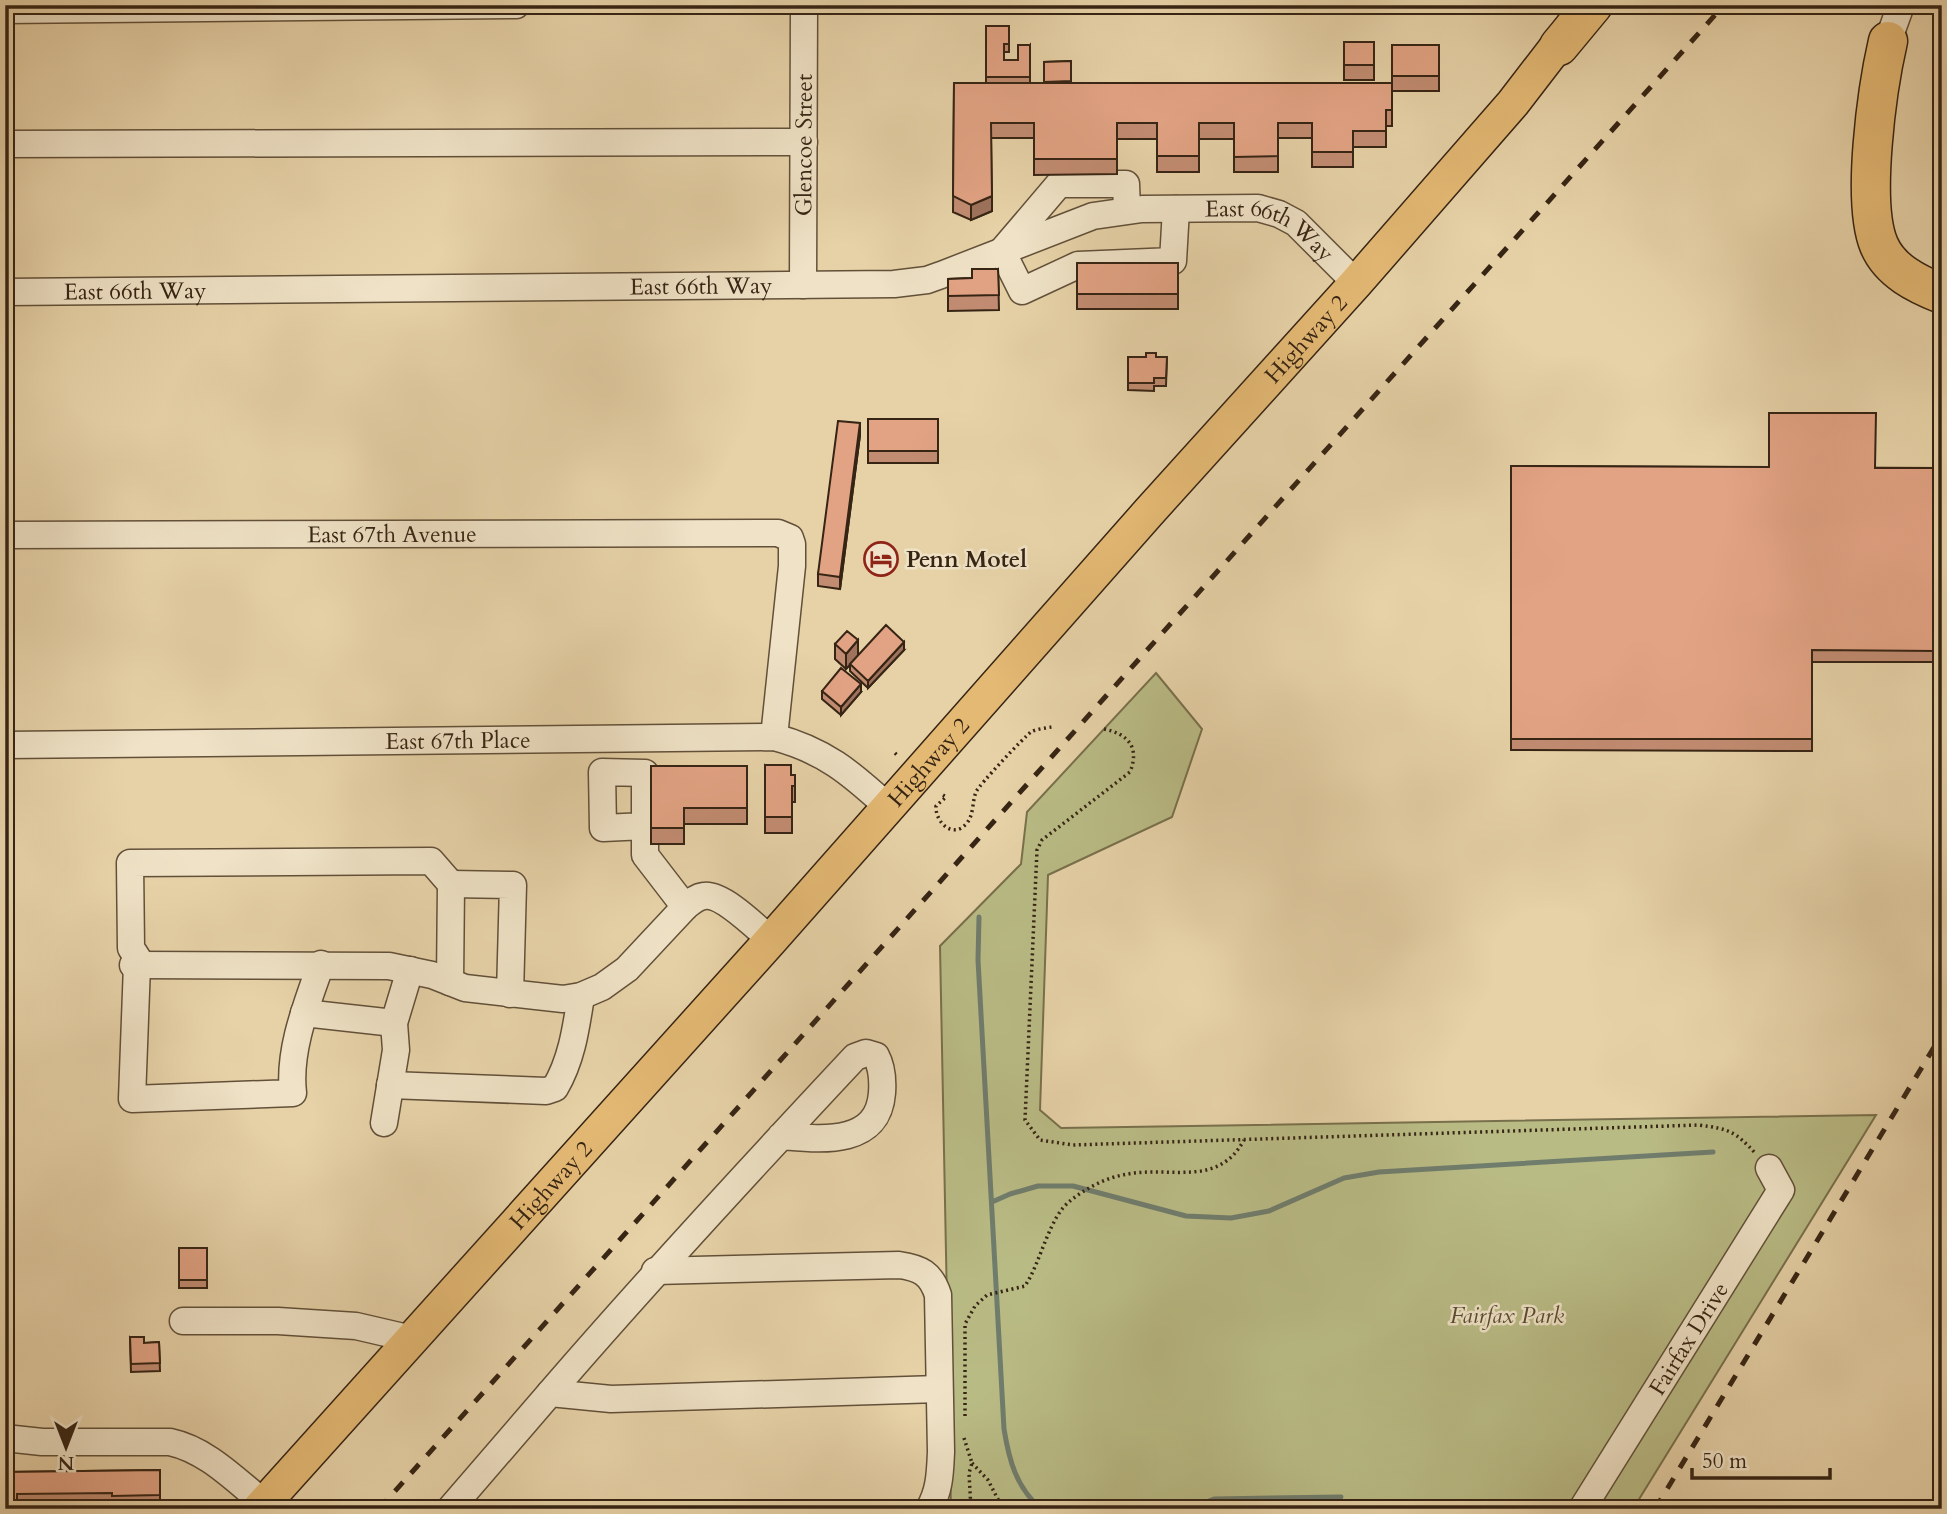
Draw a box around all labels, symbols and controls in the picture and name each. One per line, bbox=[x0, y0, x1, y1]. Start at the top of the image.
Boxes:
street label: Glencoe Street bbox=[788, 74, 819, 216]
street label: East 66th Way bbox=[1205, 192, 1341, 268]
street label: East 66th Way bbox=[630, 270, 772, 302]
street label: East 66th Way bbox=[64, 275, 206, 307]
street label: Highway 2 bbox=[1257, 288, 1354, 390]
street label: East 67th Avenue bbox=[307, 518, 477, 550]
hotel icon: Penn Motel bbox=[862, 540, 900, 578]
place label: Penn Motel bbox=[906, 544, 1027, 575]
street label: Highway 2 bbox=[880, 711, 976, 813]
street label: East 67th Place bbox=[385, 724, 531, 757]
street label: Highway 2 bbox=[502, 1134, 599, 1236]
street label: Fairfax Drive bbox=[1641, 1276, 1735, 1401]
park label: Fairfax Park bbox=[1450, 1300, 1565, 1331]
north arrow bbox=[32, 1412, 102, 1482]
scale bar bbox=[1692, 1437, 1830, 1481]
text: 50 m bbox=[1702, 1447, 1747, 1476]
text: N bbox=[57, 1450, 74, 1476]

